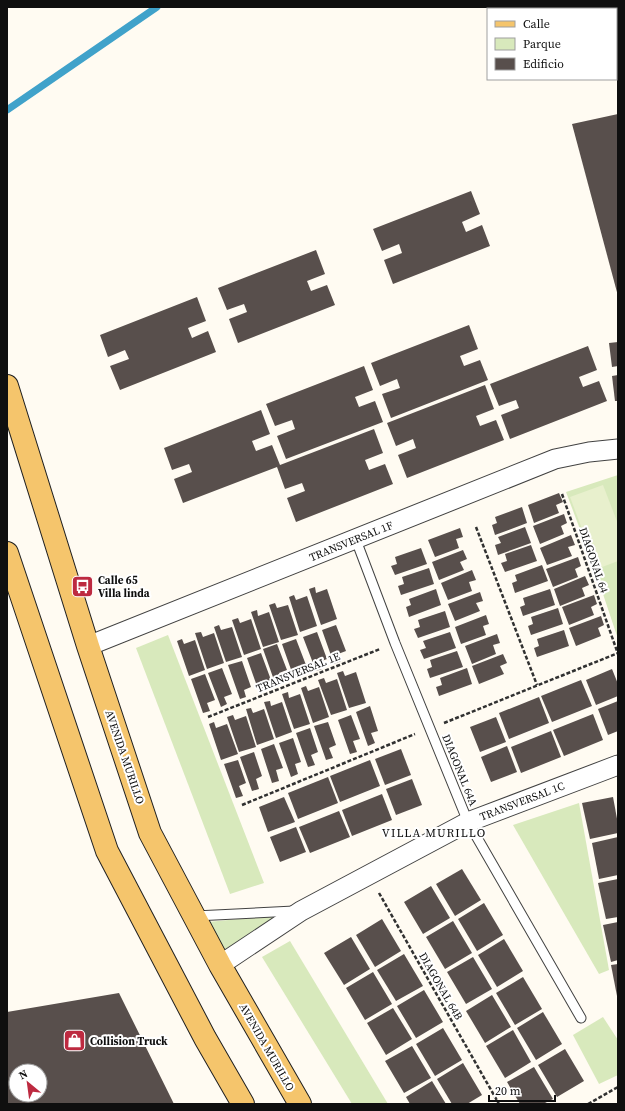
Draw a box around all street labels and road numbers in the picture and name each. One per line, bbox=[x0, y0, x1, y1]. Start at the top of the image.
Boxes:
street label: TRANSVERSAL 1F bbox=[307, 518, 396, 565]
street label: DIAGONAL 64 bbox=[575, 525, 612, 595]
street label: TRANSVERSAL 1E bbox=[254, 649, 343, 696]
street label: AVENIDA MURILLO bbox=[101, 708, 148, 806]
street label: DIAGONAL 64A bbox=[438, 732, 481, 809]
street label: TRANSVERSAL 1C bbox=[478, 778, 567, 825]
street label: DIAGONAL 64B bbox=[415, 950, 466, 1023]
street label: AVENIDA MURILLO bbox=[235, 1001, 298, 1094]

